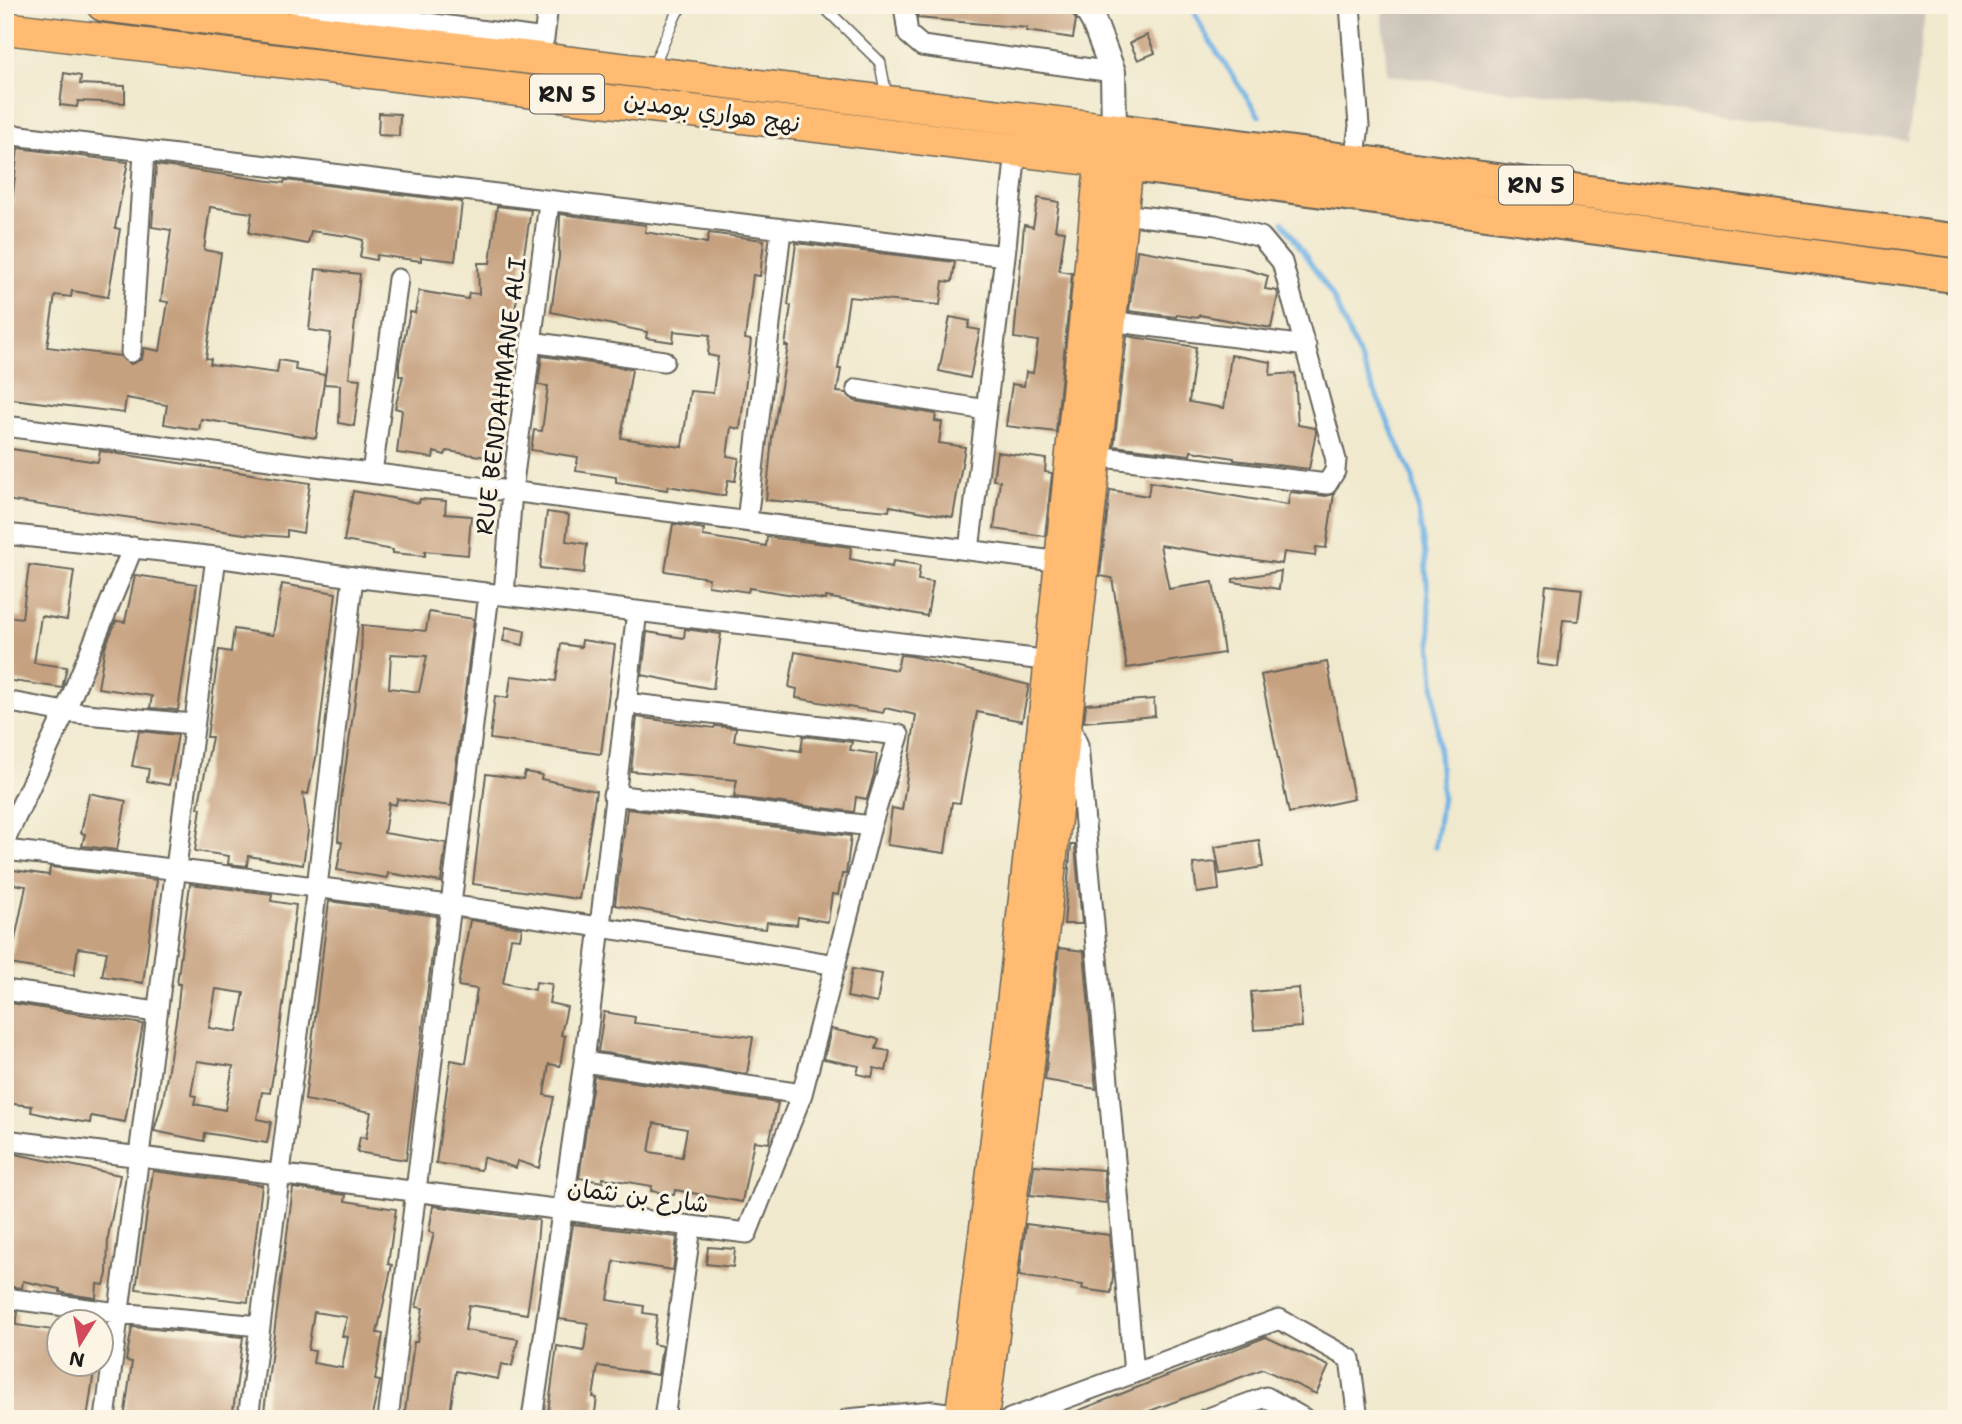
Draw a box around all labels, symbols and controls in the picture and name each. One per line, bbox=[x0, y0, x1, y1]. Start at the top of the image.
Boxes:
road number: RN 5 bbox=[530, 74, 604, 114]
street label: نهج هواري بومدين bbox=[622, 84, 802, 141]
road number: RN 5 bbox=[1499, 166, 1573, 204]
street label: RUE BENDAHMANE ALI bbox=[468, 255, 534, 537]
street label: شارع بن نثمان bbox=[565, 1171, 711, 1222]
north arrow bbox=[46, 1308, 116, 1378]
text: N bbox=[67, 1345, 87, 1373]

